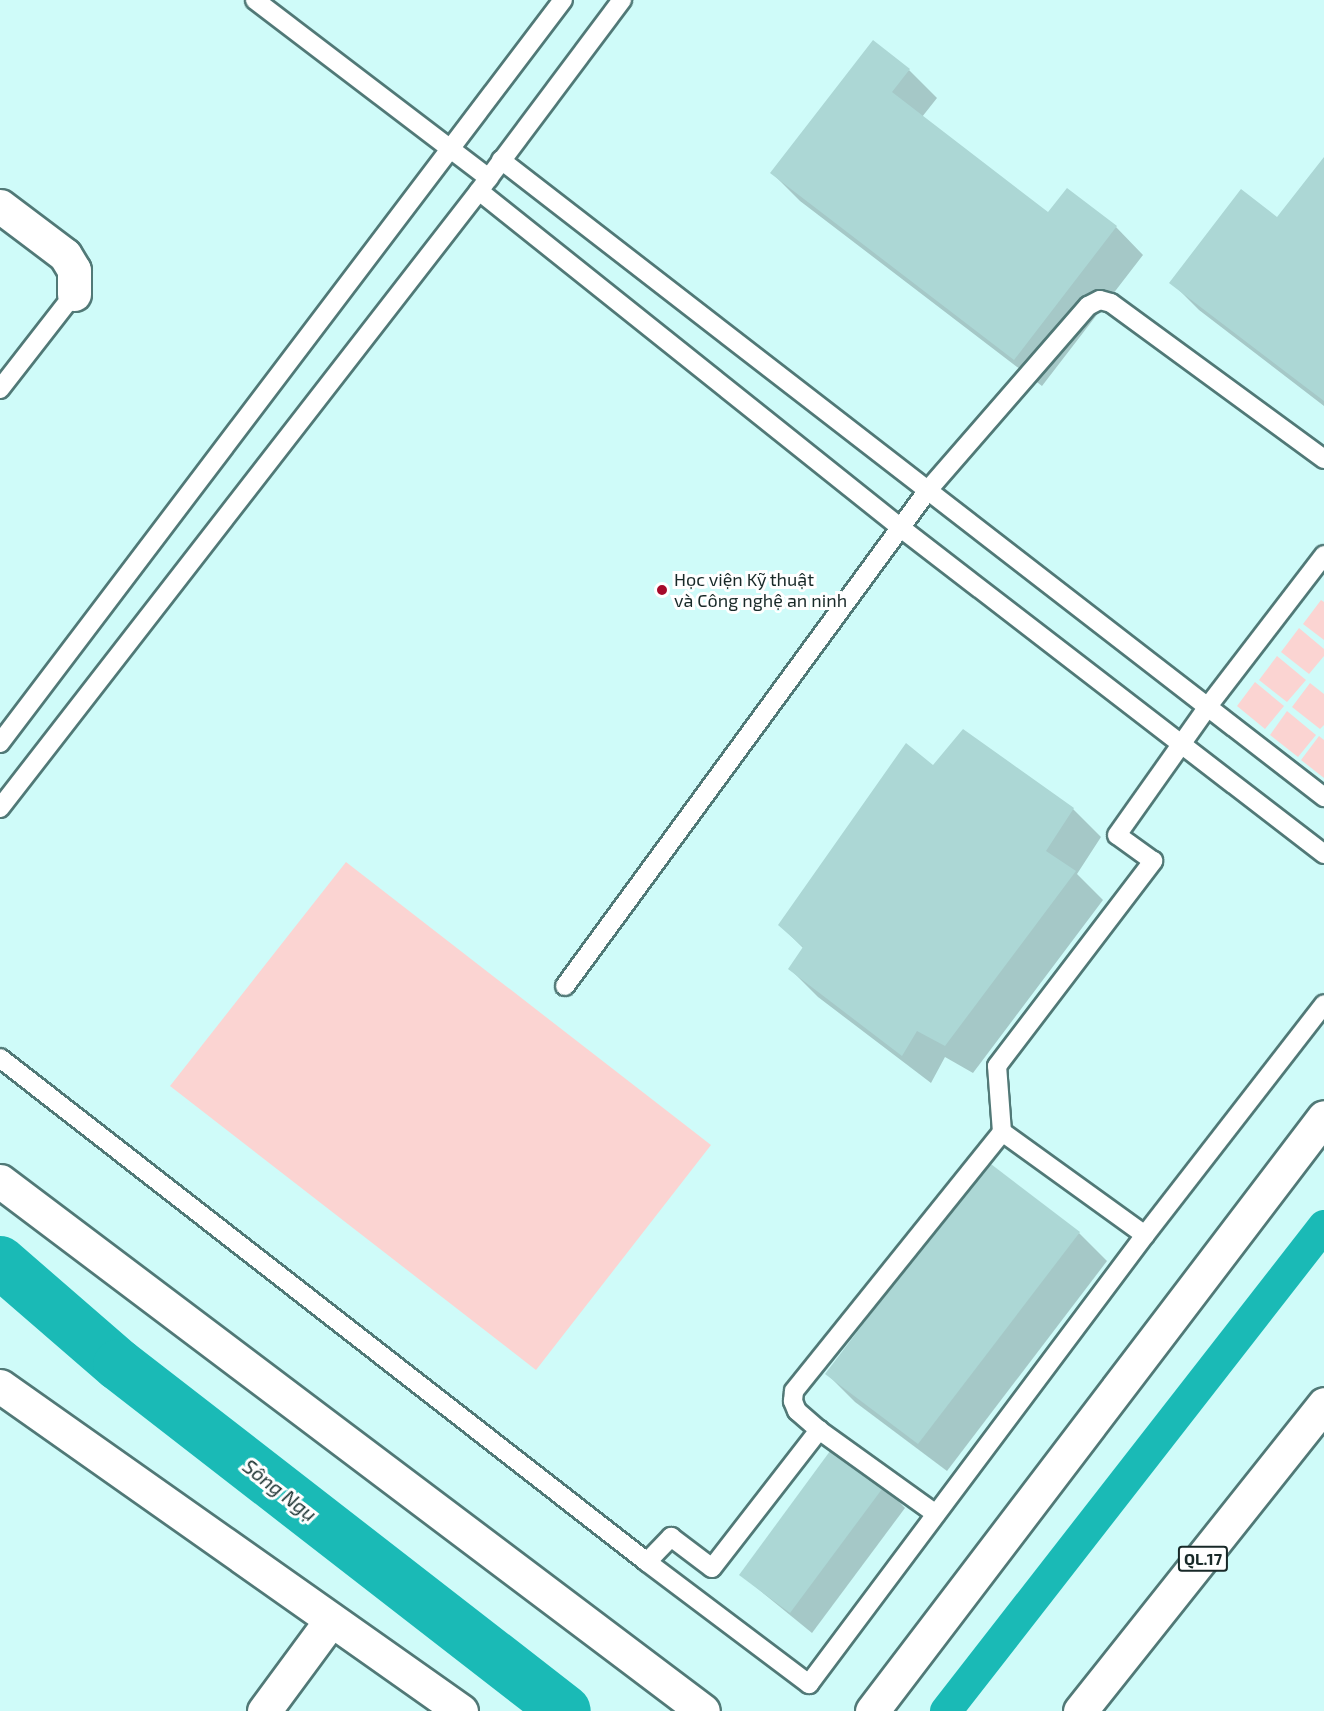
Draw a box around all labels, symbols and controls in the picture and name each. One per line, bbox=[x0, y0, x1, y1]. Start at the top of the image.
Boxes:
place label: Học viện Kỹ thuật và Công nghệ an ninh bbox=[674, 569, 847, 612]
marker: Học viện Kỹ thuật và Công nghệ an ninh bbox=[655, 583, 669, 597]
water label: Sông Ngụ bbox=[238, 1454, 322, 1526]
road number: QL.17 bbox=[1178, 1546, 1228, 1572]

